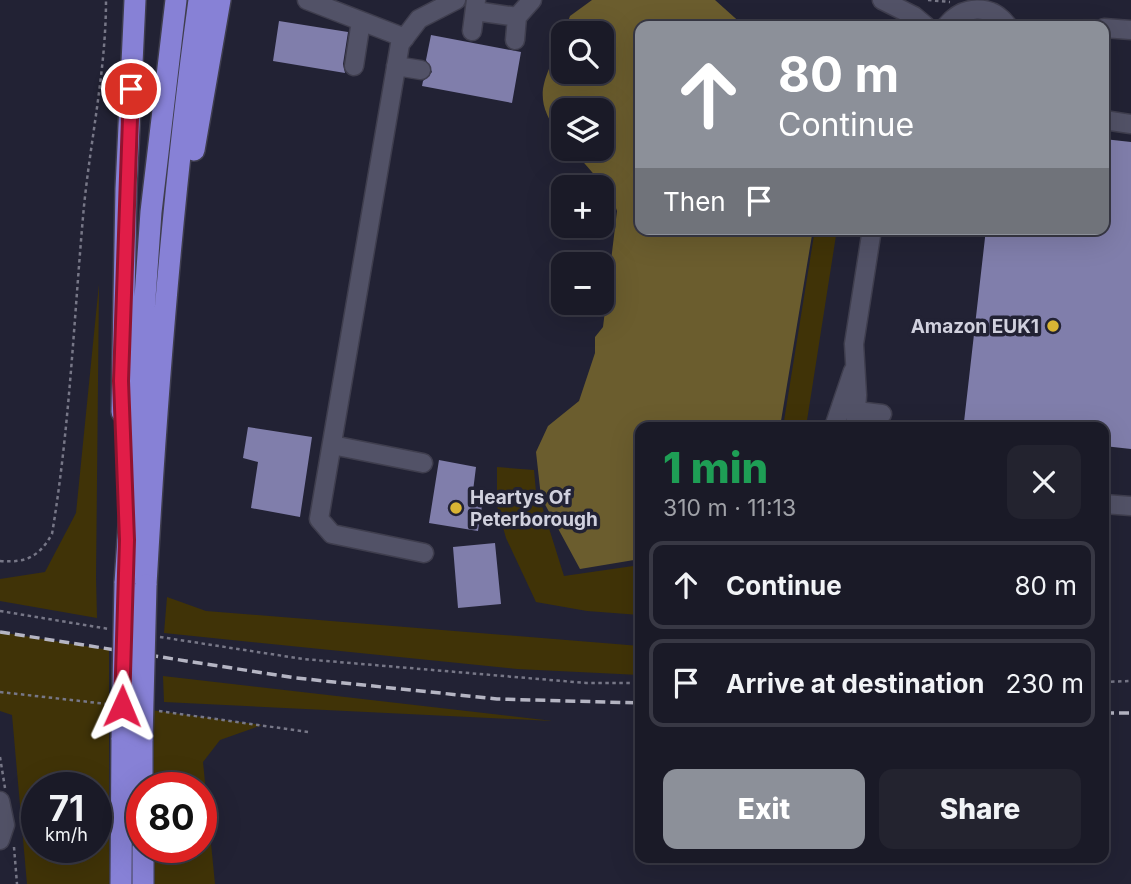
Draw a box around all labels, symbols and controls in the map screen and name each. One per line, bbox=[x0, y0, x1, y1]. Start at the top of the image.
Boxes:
map controls bbox=[551, 21, 614, 315]
button: search bbox=[551, 21, 614, 84]
text: 80 m bbox=[778, 45, 899, 104]
icon: ahead bbox=[663, 49, 754, 140]
pin bbox=[101, 59, 161, 119]
icon: arrive bbox=[112, 70, 150, 108]
button: layers bbox=[551, 98, 614, 161]
text: Continue bbox=[778, 105, 914, 144]
button: + bbox=[551, 175, 614, 238]
icon: arrive bbox=[740, 182, 778, 220]
text: Then bbox=[663, 186, 726, 217]
button: − bbox=[551, 252, 614, 315]
place label: Amazon EUK1 bbox=[911, 315, 1039, 338]
marker: Amazon EUK1 bbox=[1045, 318, 1061, 334]
text: 1 min bbox=[663, 442, 768, 493]
button: close bbox=[1007, 445, 1081, 519]
place label: Heartys Of Peterborough bbox=[470, 486, 598, 531]
text: 310 m · 11:13 bbox=[663, 494, 796, 522]
marker: Heartys Of Peterborough bbox=[448, 500, 464, 516]
icon: ahead bbox=[667, 566, 705, 604]
text: Continue bbox=[726, 570, 842, 601]
text: 80 m bbox=[1014, 570, 1077, 601]
icon: arrive bbox=[667, 664, 705, 702]
text: Arrive at destination bbox=[726, 668, 985, 699]
text: 230 m bbox=[1006, 668, 1084, 699]
position arrow bbox=[85, 669, 159, 743]
button: Exit bbox=[663, 769, 865, 849]
button: Share bbox=[879, 769, 1081, 849]
speed limit sign: 80 bbox=[126, 772, 217, 863]
text: 71 bbox=[49, 787, 84, 829]
text: km/h bbox=[45, 824, 88, 845]

